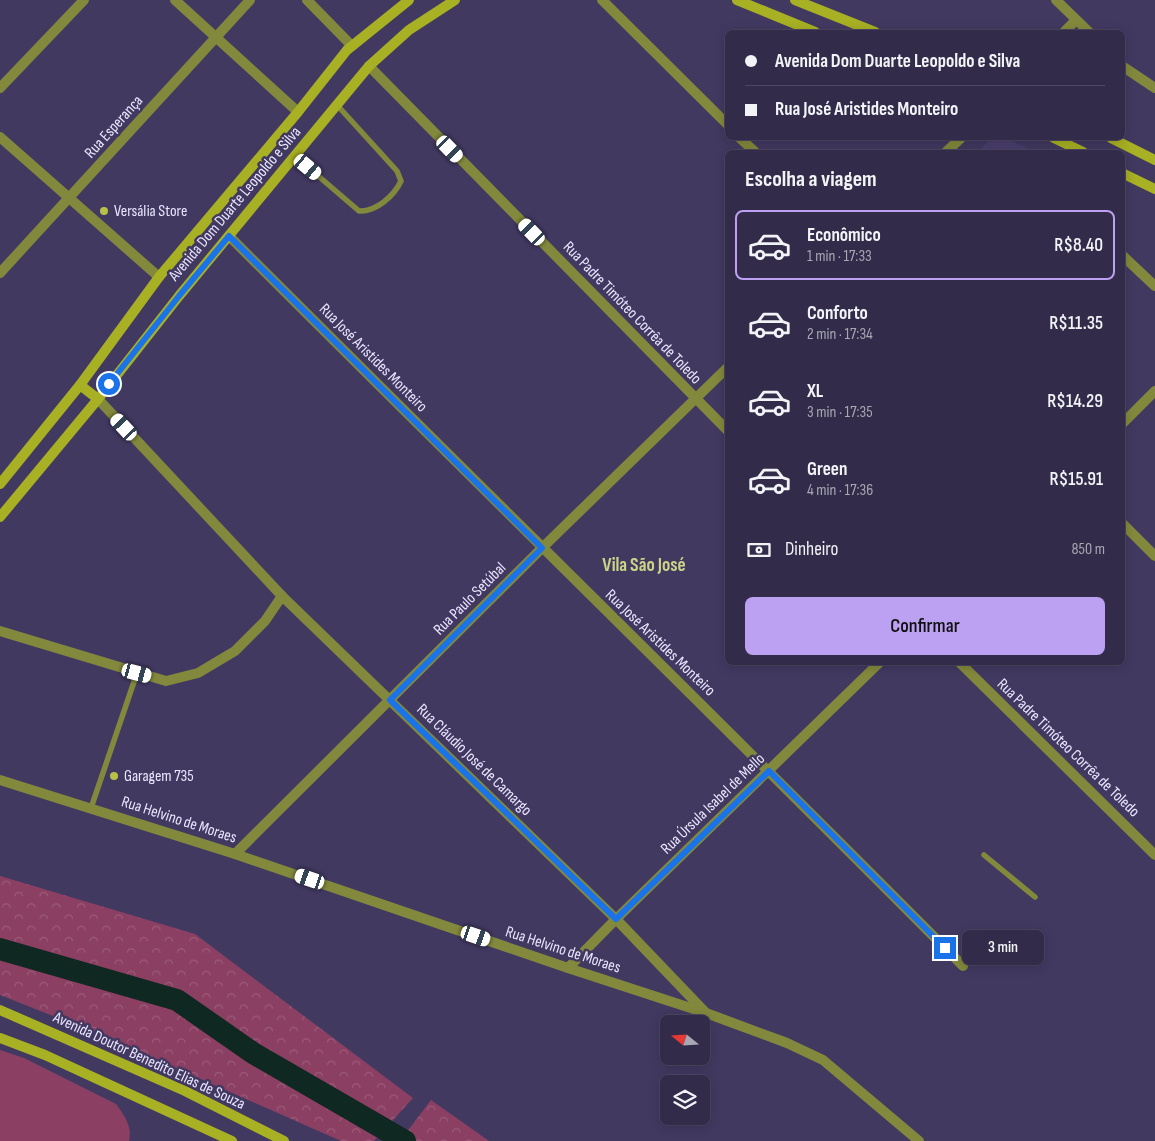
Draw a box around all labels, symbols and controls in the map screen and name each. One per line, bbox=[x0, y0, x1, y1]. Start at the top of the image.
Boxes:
text: Avenida Dom Duarte Leopoldo e Silva bbox=[775, 50, 1020, 73]
street label: Rua Esperança bbox=[81, 92, 147, 162]
text: Rua José Aristides Monteiro bbox=[775, 98, 958, 121]
street label: Avenida Dom Duarte Leopoldo e Silva bbox=[164, 123, 305, 286]
car bbox=[434, 133, 465, 165]
car bbox=[291, 152, 324, 182]
text: Escolha a viagem bbox=[745, 166, 877, 193]
place label: Versália Store bbox=[114, 202, 187, 221]
marker: Versália Store bbox=[98, 205, 110, 217]
car bbox=[516, 216, 547, 248]
icon: car bbox=[747, 223, 792, 268]
text: Econômico bbox=[807, 224, 881, 247]
text: R$8.40 bbox=[1054, 234, 1103, 257]
street label: Rua Padre Timóteo Corrêa de Toledo bbox=[559, 238, 705, 388]
text: 1 min · 17:33 bbox=[807, 247, 872, 266]
street label: Rua José Aristides Monteiro bbox=[315, 300, 431, 416]
icon: car bbox=[747, 301, 792, 346]
text: Conforto bbox=[807, 302, 868, 325]
text: R$11.35 bbox=[1049, 312, 1103, 335]
text: 2 min · 17:34 bbox=[807, 325, 873, 344]
route start bbox=[98, 373, 120, 395]
icon: car bbox=[747, 379, 792, 424]
text: XL bbox=[807, 380, 823, 403]
text: R$14.29 bbox=[1047, 390, 1103, 413]
text: 3 min · 17:35 bbox=[807, 403, 873, 422]
car bbox=[108, 411, 139, 443]
icon: car bbox=[747, 457, 792, 502]
text: Green bbox=[807, 458, 847, 481]
text: R$15.91 bbox=[1050, 468, 1103, 491]
text: 4 min · 17:36 bbox=[807, 481, 873, 500]
icon: cash bbox=[745, 536, 773, 564]
text: Dinheiro bbox=[785, 538, 838, 561]
text: 850 m bbox=[1072, 540, 1105, 559]
district label: Vila São José bbox=[602, 554, 686, 577]
street label: Rua Paulo Setúbal bbox=[430, 559, 510, 639]
street label: Rua José Aristides Monteiro bbox=[601, 586, 719, 700]
button: Confirmar bbox=[745, 597, 1105, 655]
car bbox=[120, 662, 153, 684]
street label: Rua Padre Timóteo Corrêa de Toledo bbox=[993, 675, 1143, 821]
street label: Rua Cláudio José de Camargo bbox=[412, 700, 536, 820]
street label: Rua Úrsula Isabel de Mello bbox=[657, 750, 769, 858]
place label: Garagem 735 bbox=[124, 767, 194, 786]
marker: Garagem 735 bbox=[108, 770, 120, 782]
street label: Rua Helvino de Moraes bbox=[119, 792, 239, 848]
car bbox=[293, 867, 326, 891]
street label: Rua Helvino de Moraes bbox=[503, 922, 623, 978]
car bbox=[459, 924, 492, 948]
callout: 3 min bbox=[962, 930, 1045, 966]
route end bbox=[934, 937, 956, 959]
text: 3 min bbox=[988, 938, 1018, 957]
street label: Avenida Doutor Benedito Elias de Souza bbox=[49, 1008, 248, 1114]
north arrow bbox=[660, 1015, 710, 1065]
map controls bbox=[660, 1015, 710, 1125]
button: layers bbox=[660, 1075, 710, 1125]

